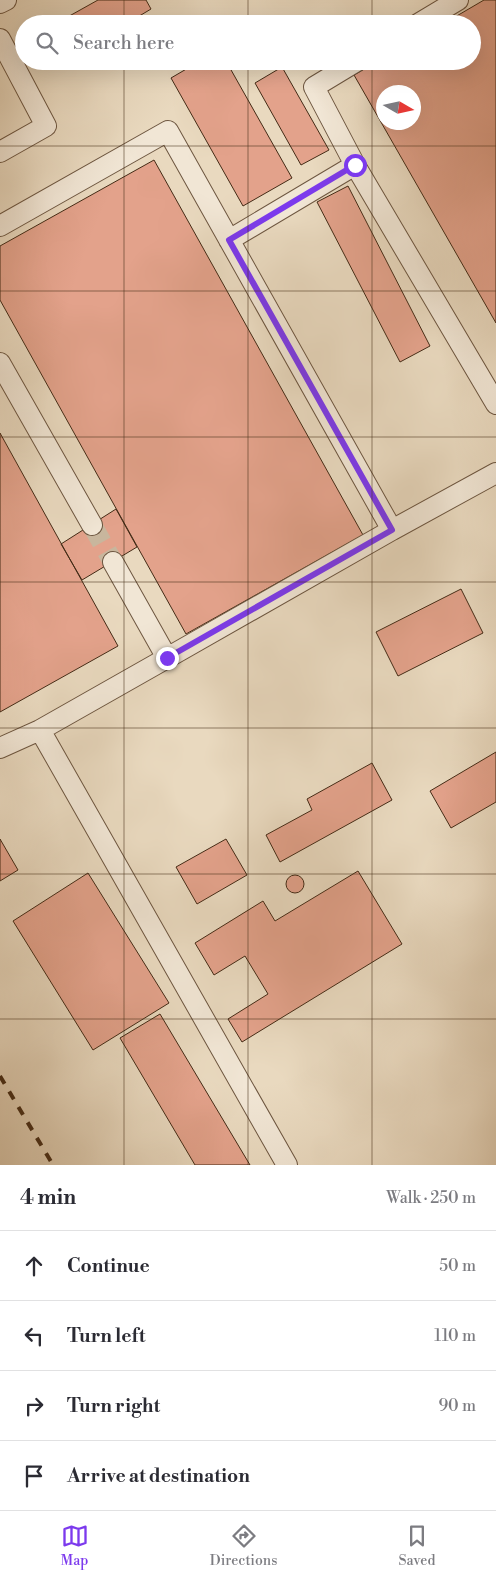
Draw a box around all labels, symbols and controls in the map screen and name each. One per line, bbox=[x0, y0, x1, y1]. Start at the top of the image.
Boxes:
search box bbox=[15, 15, 481, 70]
icon: search bbox=[33, 29, 61, 57]
text: Search here bbox=[73, 31, 174, 55]
north arrow bbox=[376, 85, 421, 130]
route start bbox=[344, 154, 367, 177]
route end bbox=[156, 647, 179, 670]
text: 4 min bbox=[20, 1185, 76, 1211]
text: Walk · 250 m bbox=[386, 1188, 476, 1208]
icon: ahead bbox=[20, 1252, 48, 1280]
text: Continue bbox=[67, 1254, 150, 1278]
text: 50 m bbox=[439, 1256, 476, 1276]
icon: left bbox=[20, 1322, 48, 1350]
text: Turn left bbox=[67, 1324, 146, 1348]
text: 110 m bbox=[434, 1326, 476, 1346]
icon: right bbox=[20, 1392, 48, 1420]
text: Turn right bbox=[67, 1394, 160, 1418]
text: 90 m bbox=[438, 1396, 476, 1416]
icon: arrive bbox=[20, 1462, 48, 1490]
text: Arrive at destination bbox=[67, 1464, 250, 1488]
tab: Map bbox=[61, 1522, 89, 1570]
tab: Directions bbox=[210, 1522, 277, 1570]
tab: Saved bbox=[399, 1522, 435, 1570]

